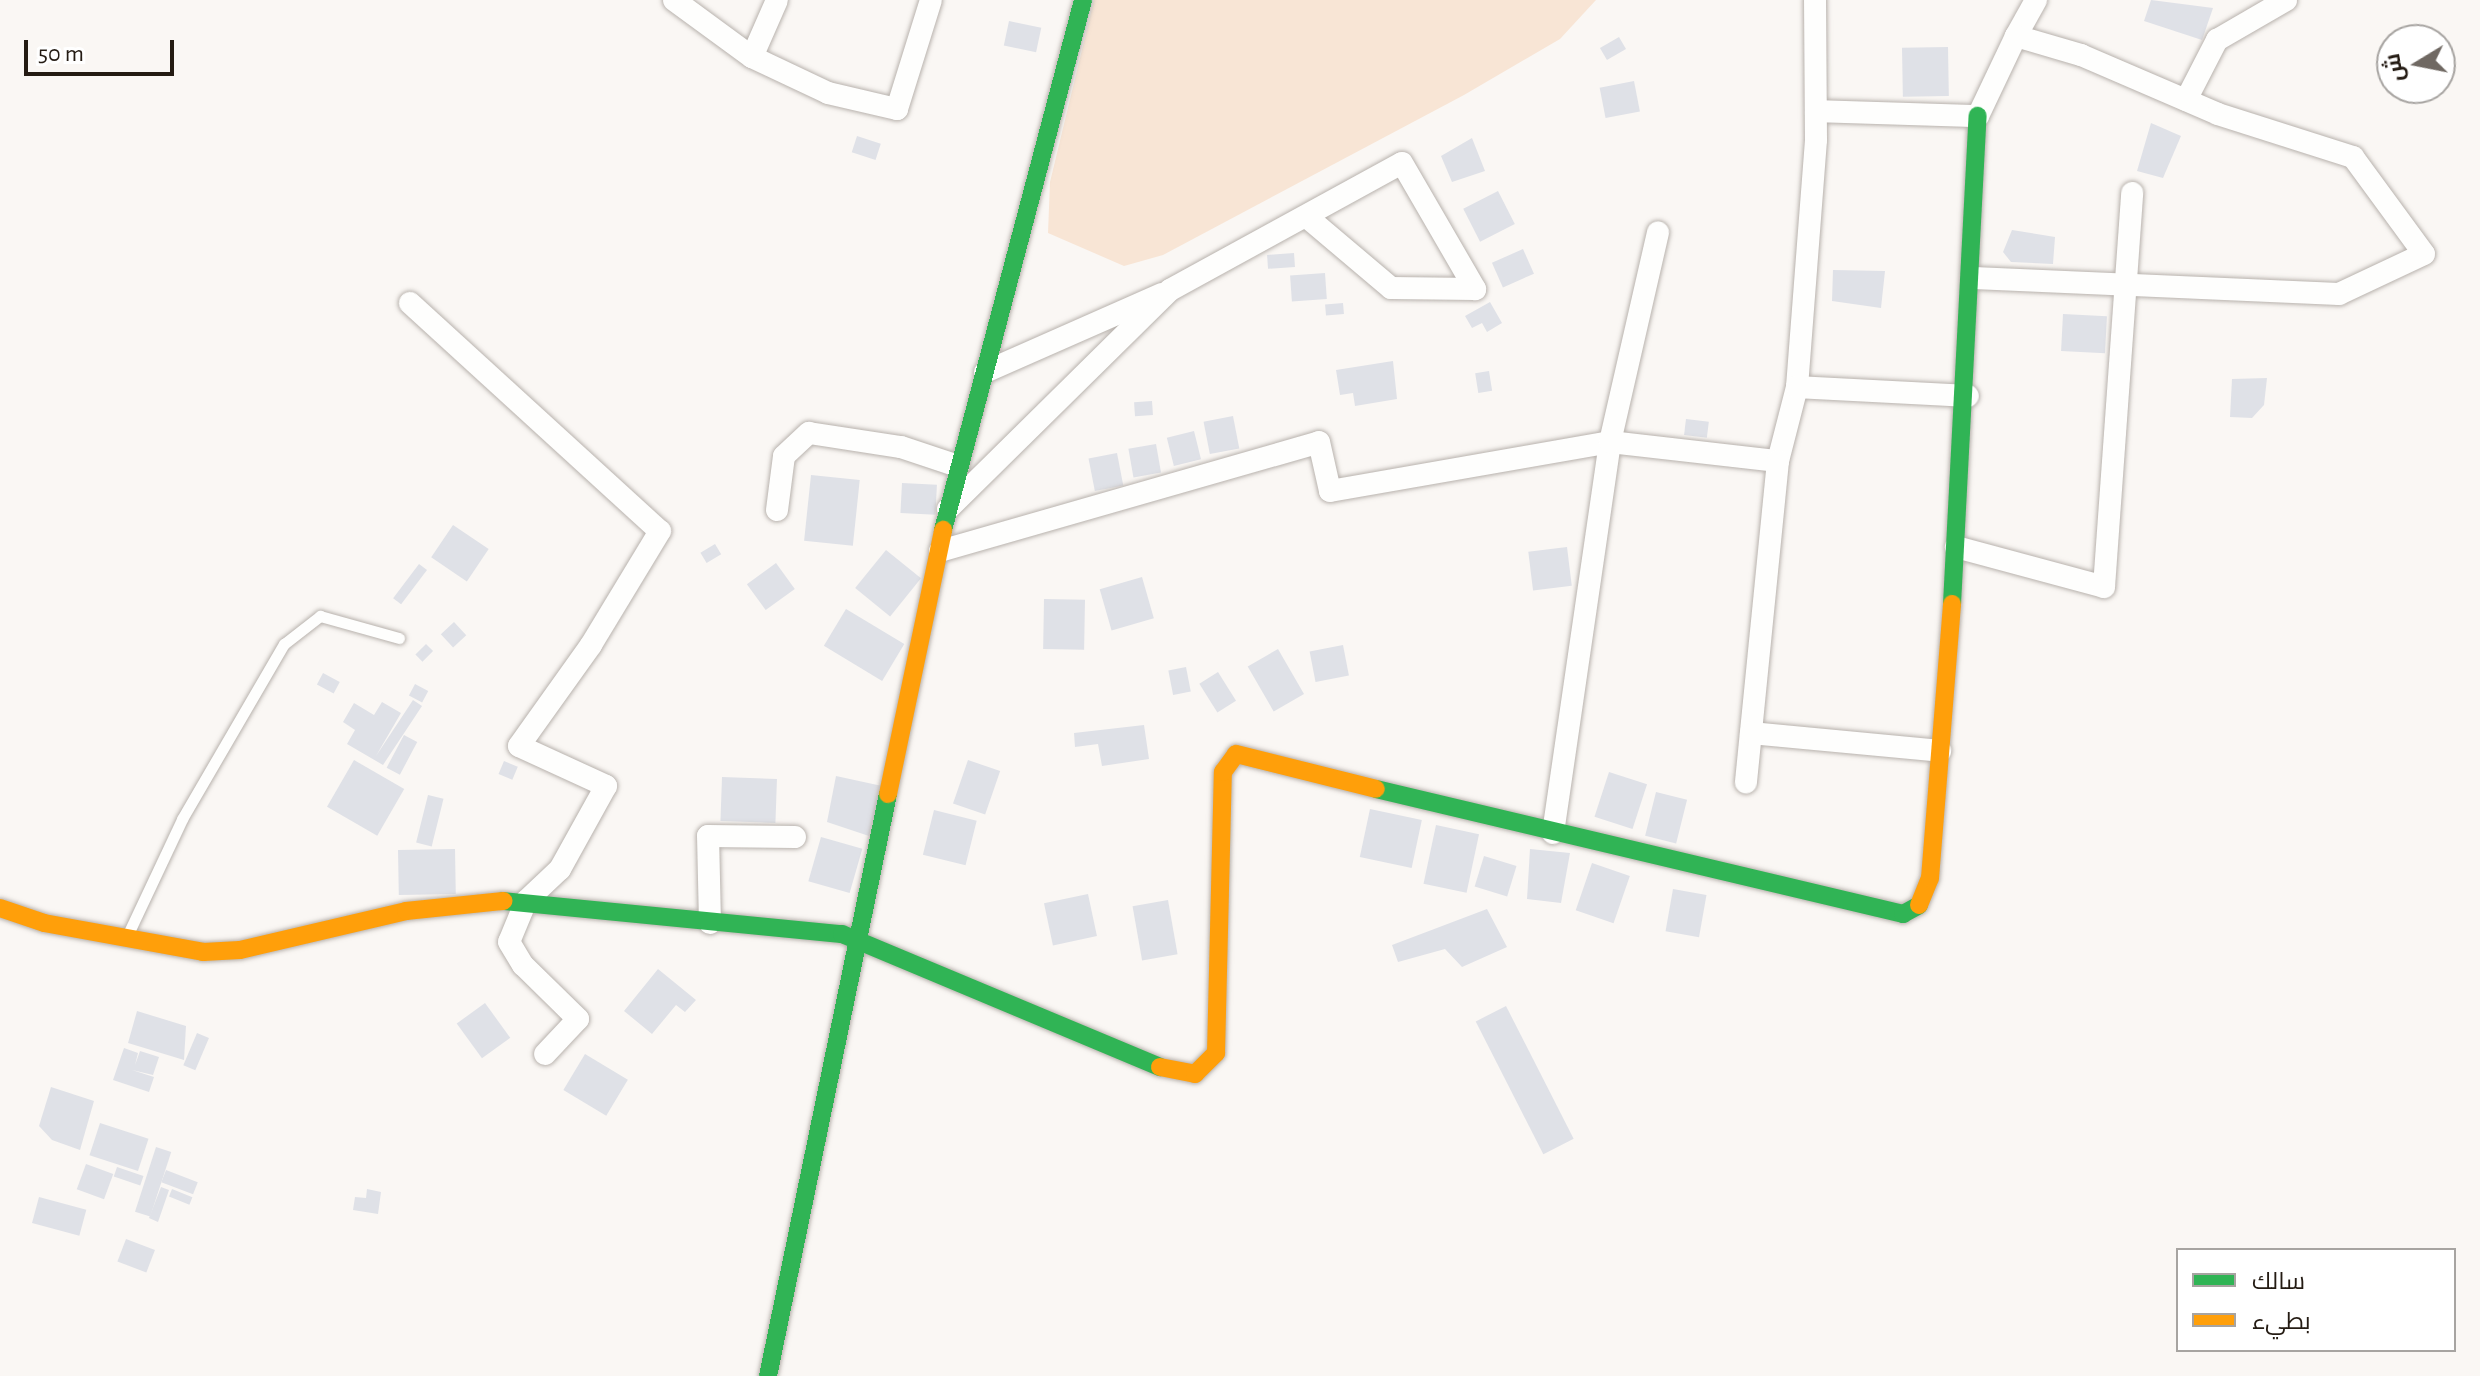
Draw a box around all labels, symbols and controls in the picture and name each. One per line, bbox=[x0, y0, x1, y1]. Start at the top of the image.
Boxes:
scale bar bbox=[28, 24, 178, 74]
north arrow bbox=[2376, 24, 2456, 104]
text: 50 m bbox=[38, 42, 84, 66]
text: ش bbox=[2381, 52, 2408, 84]
legend bbox=[2176, 1248, 2456, 1352]
text: سالك bbox=[2252, 1270, 2305, 1294]
text: بطيء bbox=[2252, 1310, 2311, 1334]

